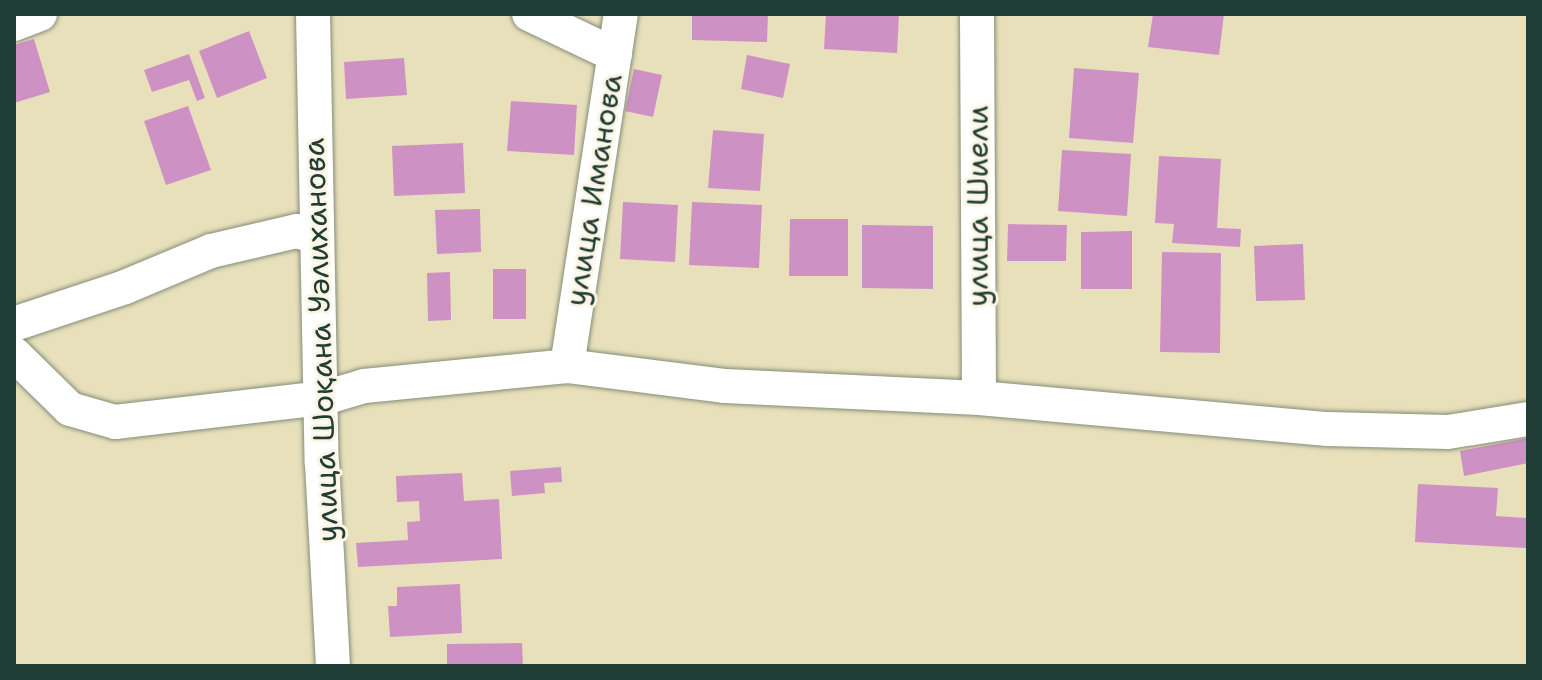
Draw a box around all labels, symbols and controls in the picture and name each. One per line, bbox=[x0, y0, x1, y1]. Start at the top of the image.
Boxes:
street label: улица Иманова bbox=[558, 71, 630, 309]
street label: улица Шиели bbox=[960, 105, 996, 307]
street label: улица Шоқана Уәлиханова bbox=[296, 137, 346, 543]

